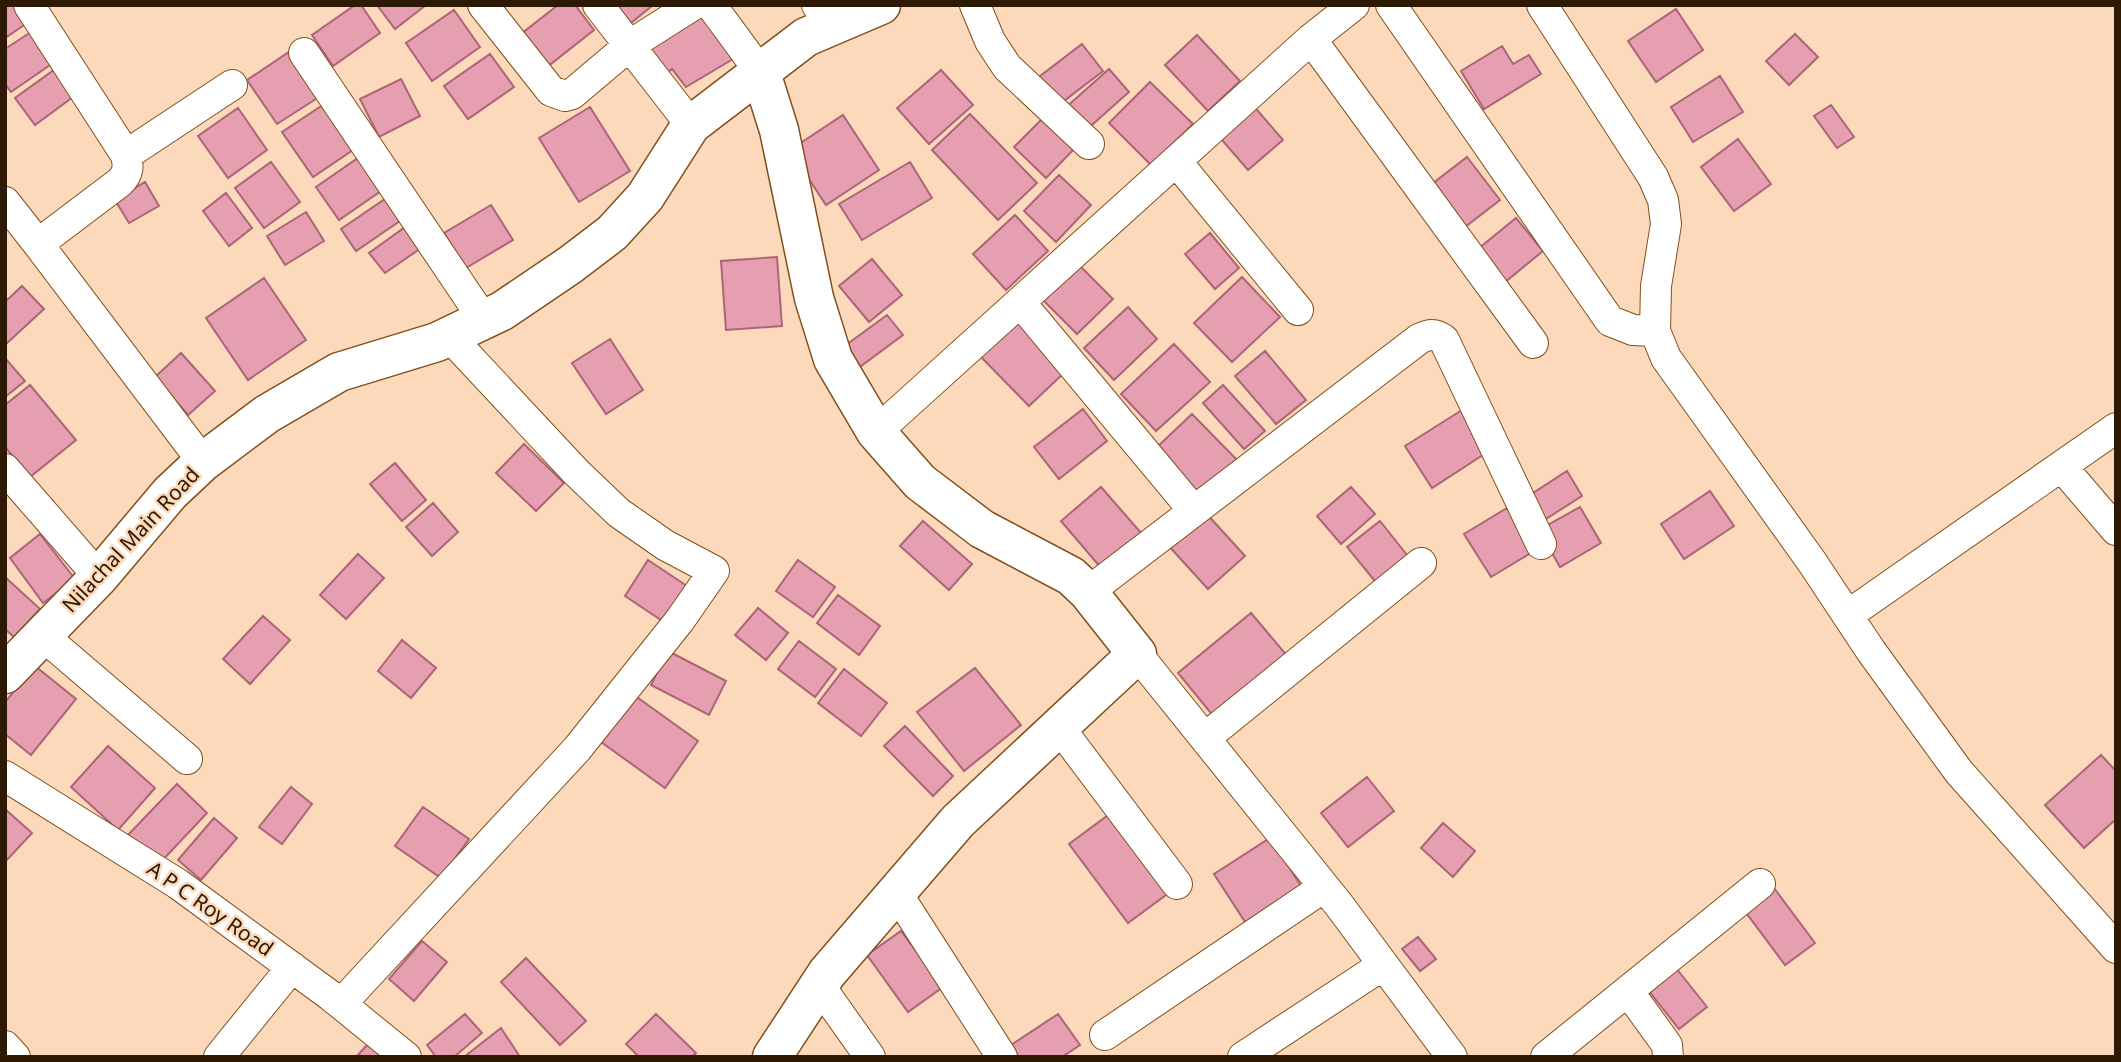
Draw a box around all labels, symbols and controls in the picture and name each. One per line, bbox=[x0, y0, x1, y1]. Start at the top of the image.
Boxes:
street label: Nilachal Main Road bbox=[55, 460, 205, 618]
street label: A P C Roy Road bbox=[142, 854, 279, 962]

